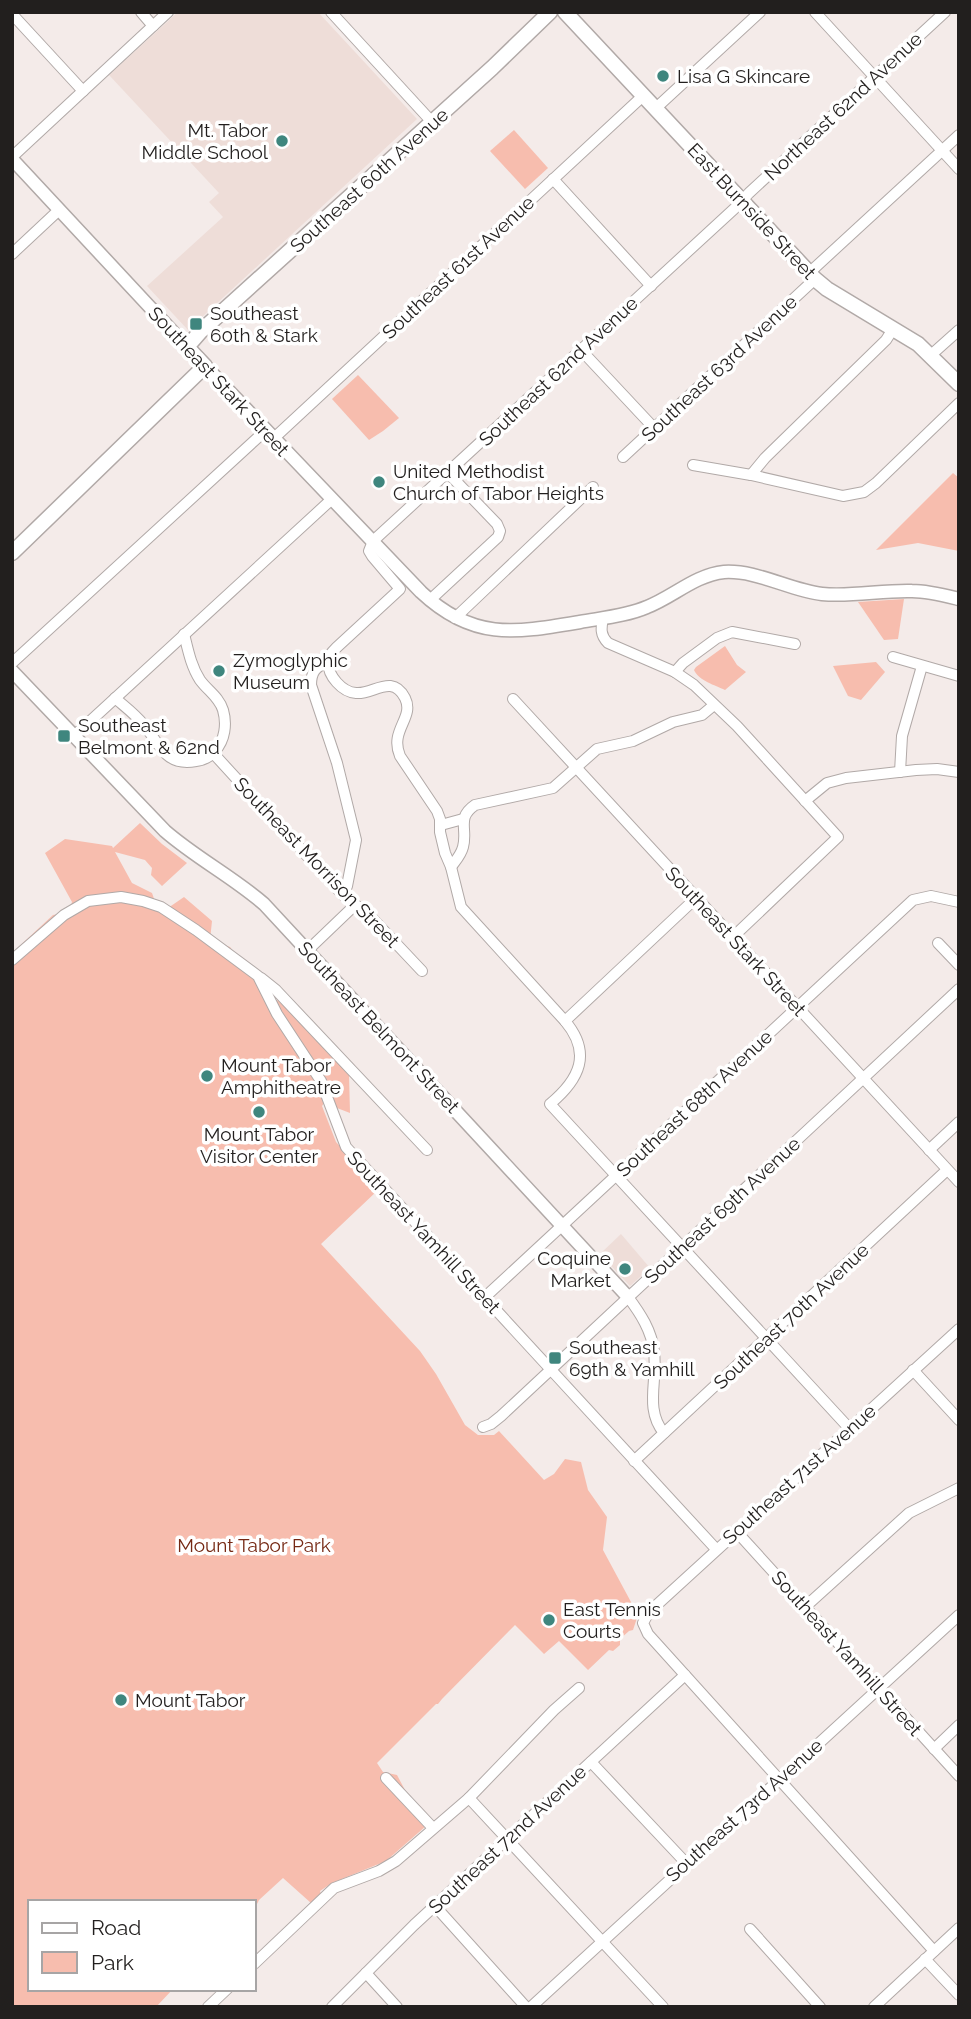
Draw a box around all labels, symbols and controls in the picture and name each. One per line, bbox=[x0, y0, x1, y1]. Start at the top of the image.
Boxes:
street label: Northeast 62nd Avenue bbox=[760, 27, 926, 185]
place label: Lisa G Skincare bbox=[677, 65, 810, 87]
marker: Lisa G Skincare bbox=[655, 68, 671, 84]
street label: Southeast 60th Avenue bbox=[285, 103, 453, 257]
place label: Mt. Tabor Middle School bbox=[142, 119, 269, 163]
marker: Mt. Tabor Middle School bbox=[274, 133, 290, 149]
street label: East Burnside Street bbox=[683, 138, 821, 284]
street label: Southeast 61st Avenue bbox=[378, 191, 538, 343]
street label: Southeast 63rd Avenue bbox=[637, 290, 801, 446]
street label: Southeast 62nd Avenue bbox=[474, 292, 642, 450]
street label: Southeast Stark Street bbox=[144, 302, 294, 461]
place label: Southeast 60th & Stark bbox=[210, 302, 318, 346]
marker: Southeast 60th & Stark bbox=[188, 316, 204, 332]
place label: United Methodist Church of Tabor Heights bbox=[393, 460, 604, 504]
marker: United Methodist Church of Tabor Heights bbox=[371, 474, 387, 490]
place label: Zymoglyphic Museum bbox=[233, 649, 348, 693]
marker: Zymoglyphic Museum bbox=[211, 663, 227, 679]
place label: Southeast Belmont & 62nd bbox=[78, 714, 220, 758]
marker: Southeast Belmont & 62nd bbox=[56, 728, 72, 744]
street label: Southeast Morrison Street bbox=[230, 772, 404, 952]
street label: Southeast Stark Street bbox=[661, 862, 811, 1021]
street label: Southeast Belmont Street bbox=[294, 937, 465, 1118]
street label: Southeast 68th Avenue bbox=[612, 1025, 776, 1181]
place label: Mount Tabor Amphitheatre bbox=[221, 1054, 341, 1098]
marker: Mount Tabor Amphitheatre bbox=[199, 1068, 215, 1084]
marker: Mount Tabor Visitor Center bbox=[251, 1104, 267, 1120]
place label: Mount Tabor Visitor Center bbox=[200, 1123, 318, 1167]
street label: Southeast 69th Avenue bbox=[640, 1132, 804, 1288]
street label: Southeast Yamhill Street bbox=[343, 1146, 505, 1318]
street label: Southeast 70th Avenue bbox=[709, 1239, 873, 1393]
place label: Coquine Market bbox=[537, 1247, 612, 1291]
marker: Coquine Market bbox=[617, 1261, 633, 1277]
place label: Southeast 69th & Yamhill bbox=[569, 1336, 696, 1380]
marker: Southeast 69th & Yamhill bbox=[547, 1350, 563, 1366]
street label: Southeast 71st Avenue bbox=[718, 1400, 880, 1548]
park label: Mount Tabor Park bbox=[177, 1534, 331, 1556]
street label: Southeast Yamhill Street bbox=[767, 1566, 927, 1740]
place label: East Tennis Courts bbox=[563, 1598, 661, 1642]
marker: East Tennis Courts bbox=[541, 1612, 557, 1628]
place label: Mount Tabor bbox=[135, 1689, 246, 1711]
marker: Mount Tabor bbox=[113, 1692, 129, 1708]
street label: Southeast 73rd Avenue bbox=[661, 1734, 827, 1886]
street label: Southeast 72nd Avenue bbox=[424, 1760, 590, 1918]
legend bbox=[28, 1900, 256, 1991]
text: Road bbox=[91, 1915, 141, 1940]
text: Park bbox=[91, 1950, 134, 1975]

